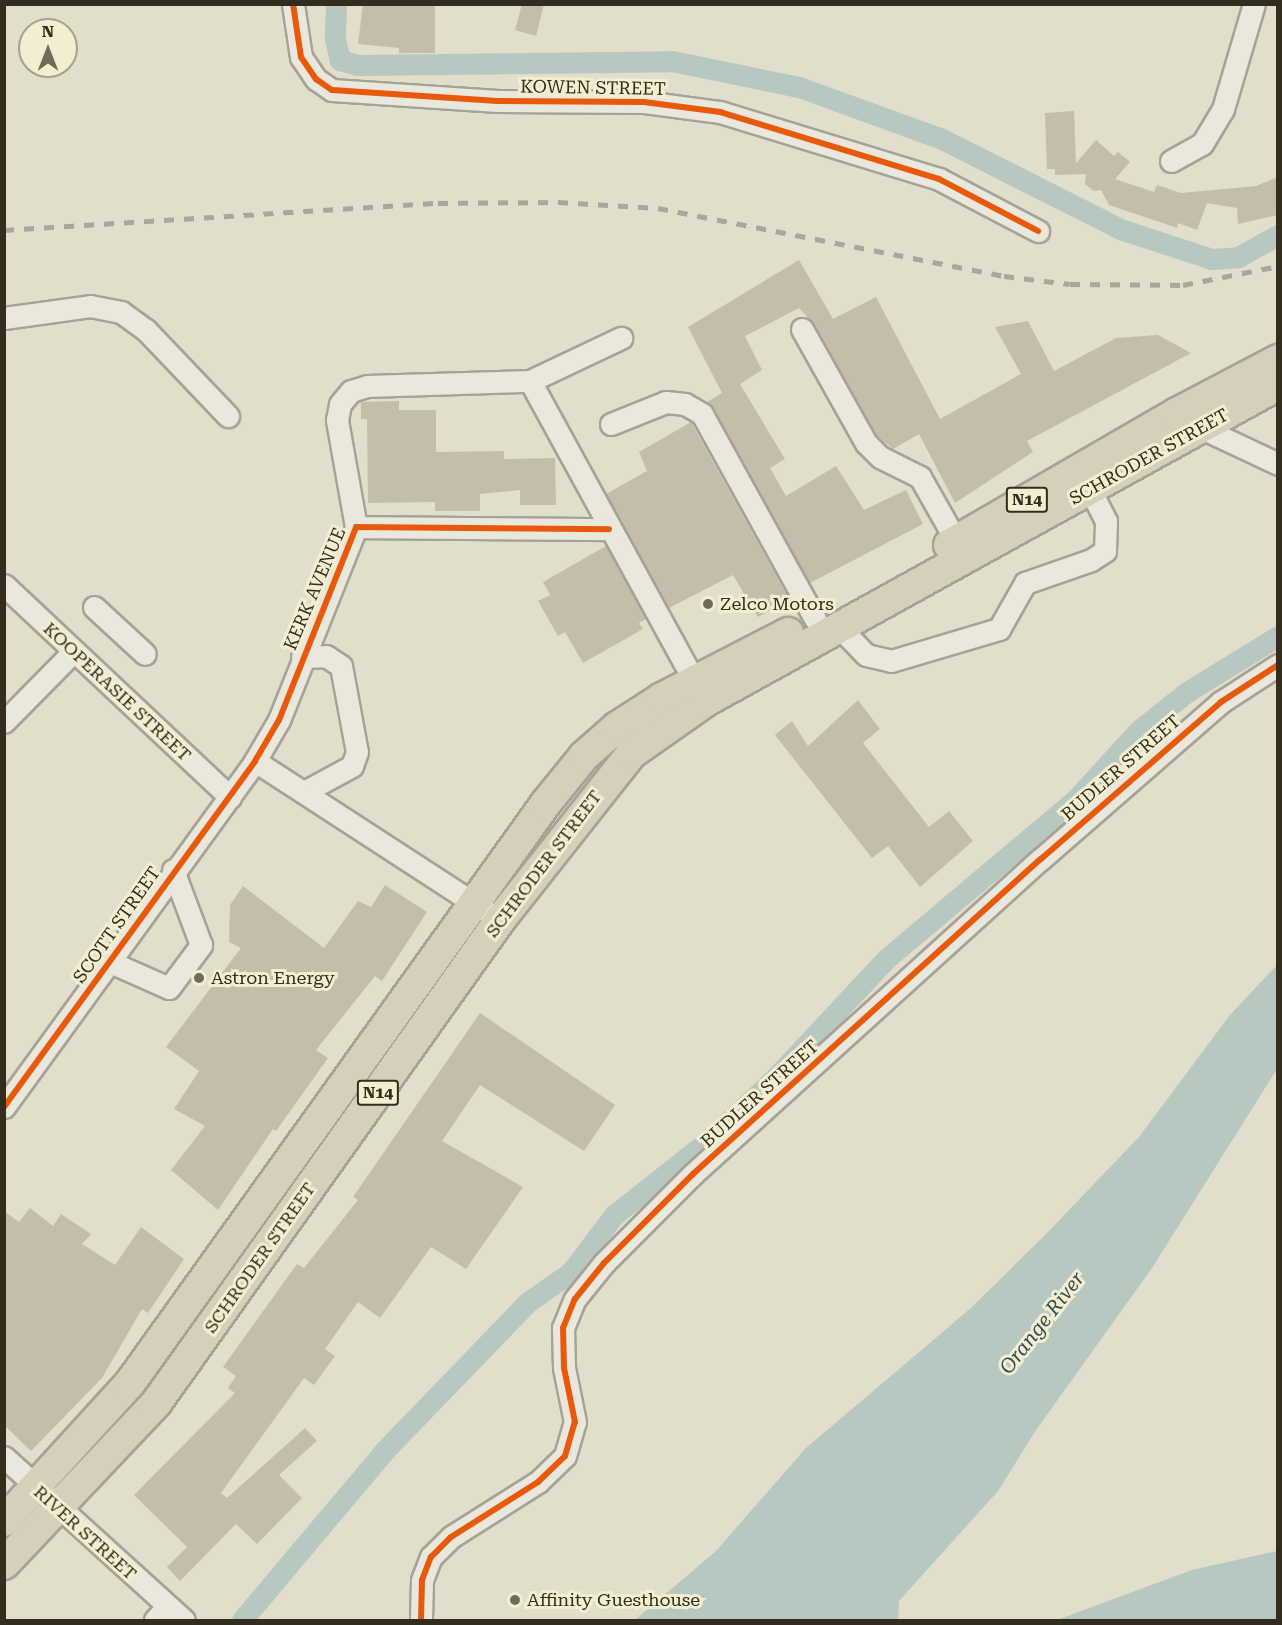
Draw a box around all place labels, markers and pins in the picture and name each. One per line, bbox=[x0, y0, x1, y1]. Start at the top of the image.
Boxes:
place label: Zelco Motors bbox=[720, 593, 834, 615]
marker: Zelco Motors bbox=[701, 597, 715, 611]
place label: Astron Energy bbox=[211, 967, 335, 989]
marker: Astron Energy bbox=[192, 971, 206, 985]
place label: Affinity Guesthouse bbox=[527, 1589, 700, 1611]
marker: Affinity Guesthouse bbox=[508, 1593, 522, 1607]

